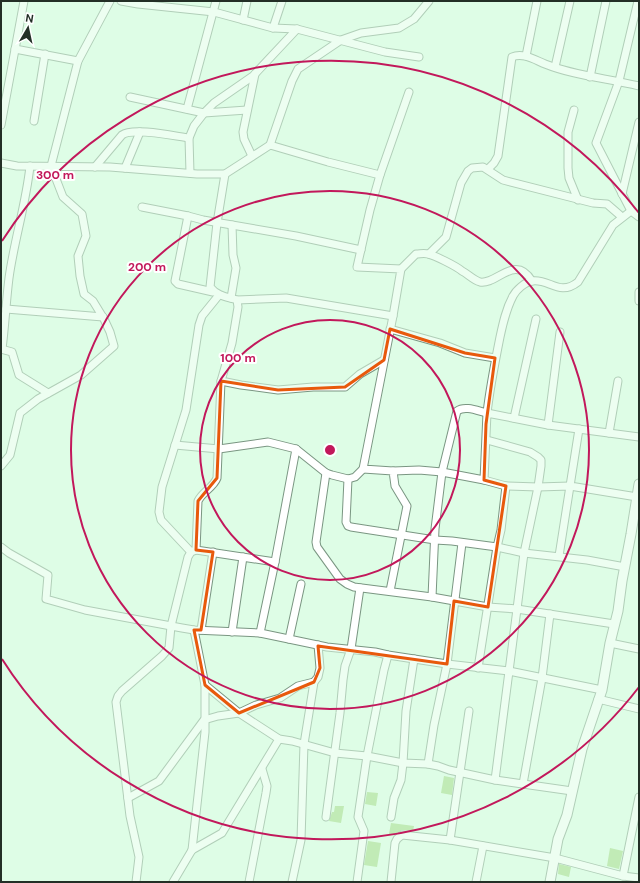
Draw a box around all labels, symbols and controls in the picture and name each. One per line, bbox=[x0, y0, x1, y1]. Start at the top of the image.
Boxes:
north arrow bbox=[8, 8, 48, 48]
text: N bbox=[25, 11, 35, 26]
text: 300 m bbox=[36, 167, 74, 183]
text: 200 m bbox=[128, 259, 166, 275]
text: 100 m bbox=[220, 350, 256, 366]
centre of rings bbox=[323, 443, 337, 457]

